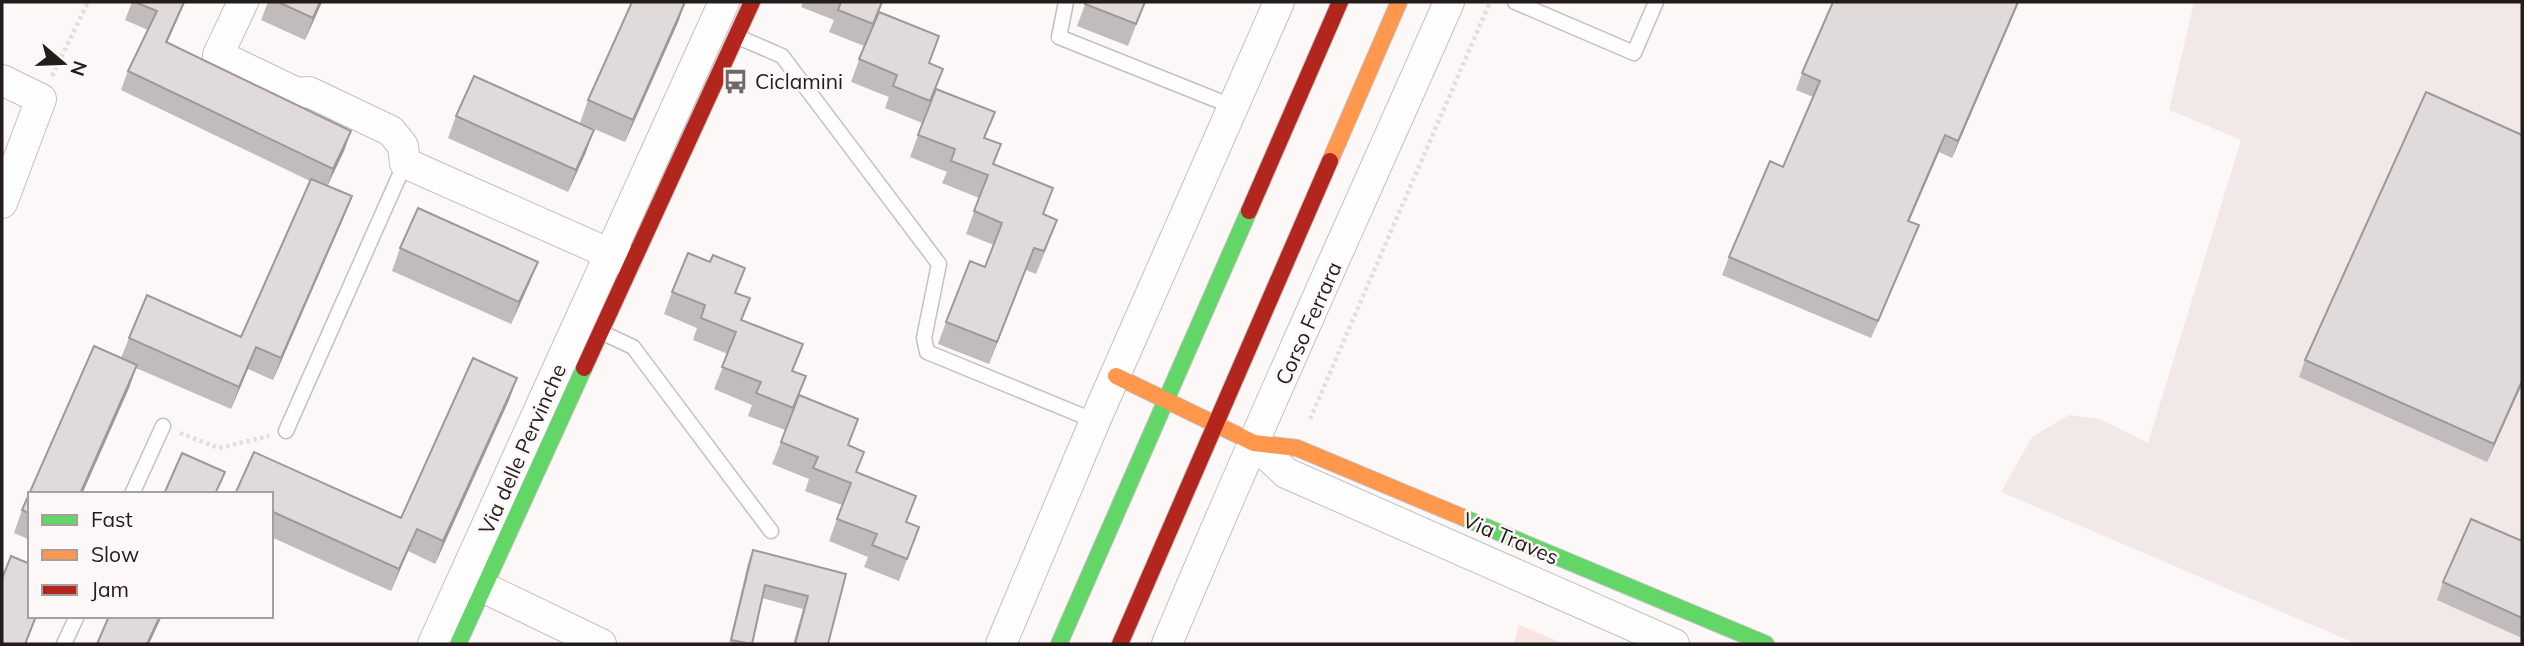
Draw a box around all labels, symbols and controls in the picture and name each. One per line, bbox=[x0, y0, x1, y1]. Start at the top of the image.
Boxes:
north arrow bbox=[28, 28, 98, 98]
text: N bbox=[65, 58, 93, 79]
bus stop icon: Ciclamini bbox=[721, 67, 749, 95]
place label: Ciclamini bbox=[755, 68, 843, 94]
street label: Corso Ferrara bbox=[1269, 258, 1347, 388]
street label: Via delle Pervinche bbox=[473, 360, 571, 538]
legend bbox=[28, 492, 273, 618]
text: Fast bbox=[91, 506, 133, 532]
street label: Via Traves bbox=[1459, 506, 1563, 570]
text: Slow bbox=[91, 541, 139, 567]
text: Jam bbox=[91, 576, 129, 602]

